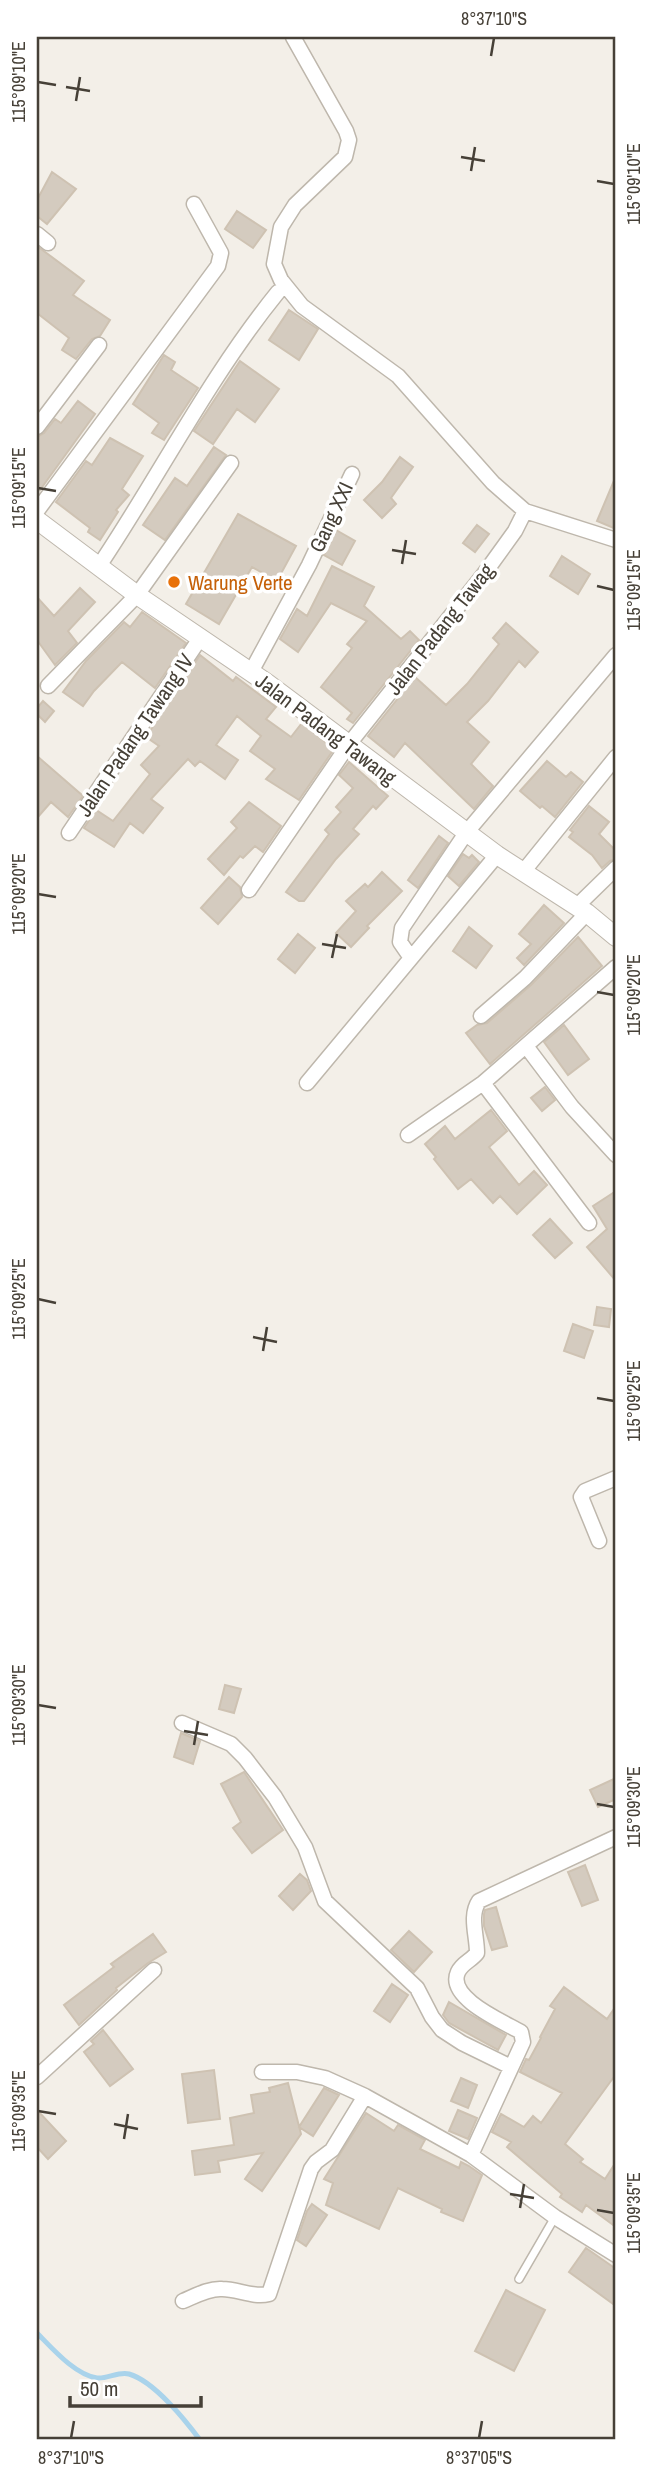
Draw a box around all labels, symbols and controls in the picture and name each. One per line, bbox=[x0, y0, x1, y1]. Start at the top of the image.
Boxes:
text: 8°37'10"S bbox=[461, 6, 527, 31]
text: 115°09'10"E bbox=[6, 41, 31, 123]
text: 115°09'10"E bbox=[621, 143, 646, 225]
text: 115°09'15"E bbox=[6, 447, 31, 529]
street label: Gang XXI bbox=[302, 477, 360, 557]
text: 115°09'15"E bbox=[621, 549, 646, 631]
street label: Jalan Padang Tawag bbox=[379, 557, 501, 701]
place label: Warung Verte bbox=[188, 568, 293, 597]
marker: Warung Verte bbox=[166, 574, 182, 590]
street label: Jalan Padang Tawang IV bbox=[70, 647, 201, 822]
street label: Jalan Padang Tawang bbox=[250, 666, 403, 792]
text: 115°09'20"E bbox=[6, 853, 31, 935]
text: 115°09'20"E bbox=[621, 954, 646, 1036]
text: 115°09'25"E bbox=[6, 1258, 31, 1340]
text: 115°09'25"E bbox=[621, 1360, 646, 1442]
text: 115°09'30"E bbox=[6, 1664, 31, 1746]
text: 115°09'30"E bbox=[621, 1766, 646, 1848]
text: 115°09'35"E bbox=[6, 2070, 31, 2152]
text: 115°09'35"E bbox=[621, 2172, 646, 2254]
scale bar bbox=[70, 2365, 201, 2409]
text: 50 m bbox=[80, 2374, 118, 2403]
text: 8°37'10"S bbox=[38, 2445, 104, 2470]
text: 8°37'05"S bbox=[446, 2445, 512, 2470]

